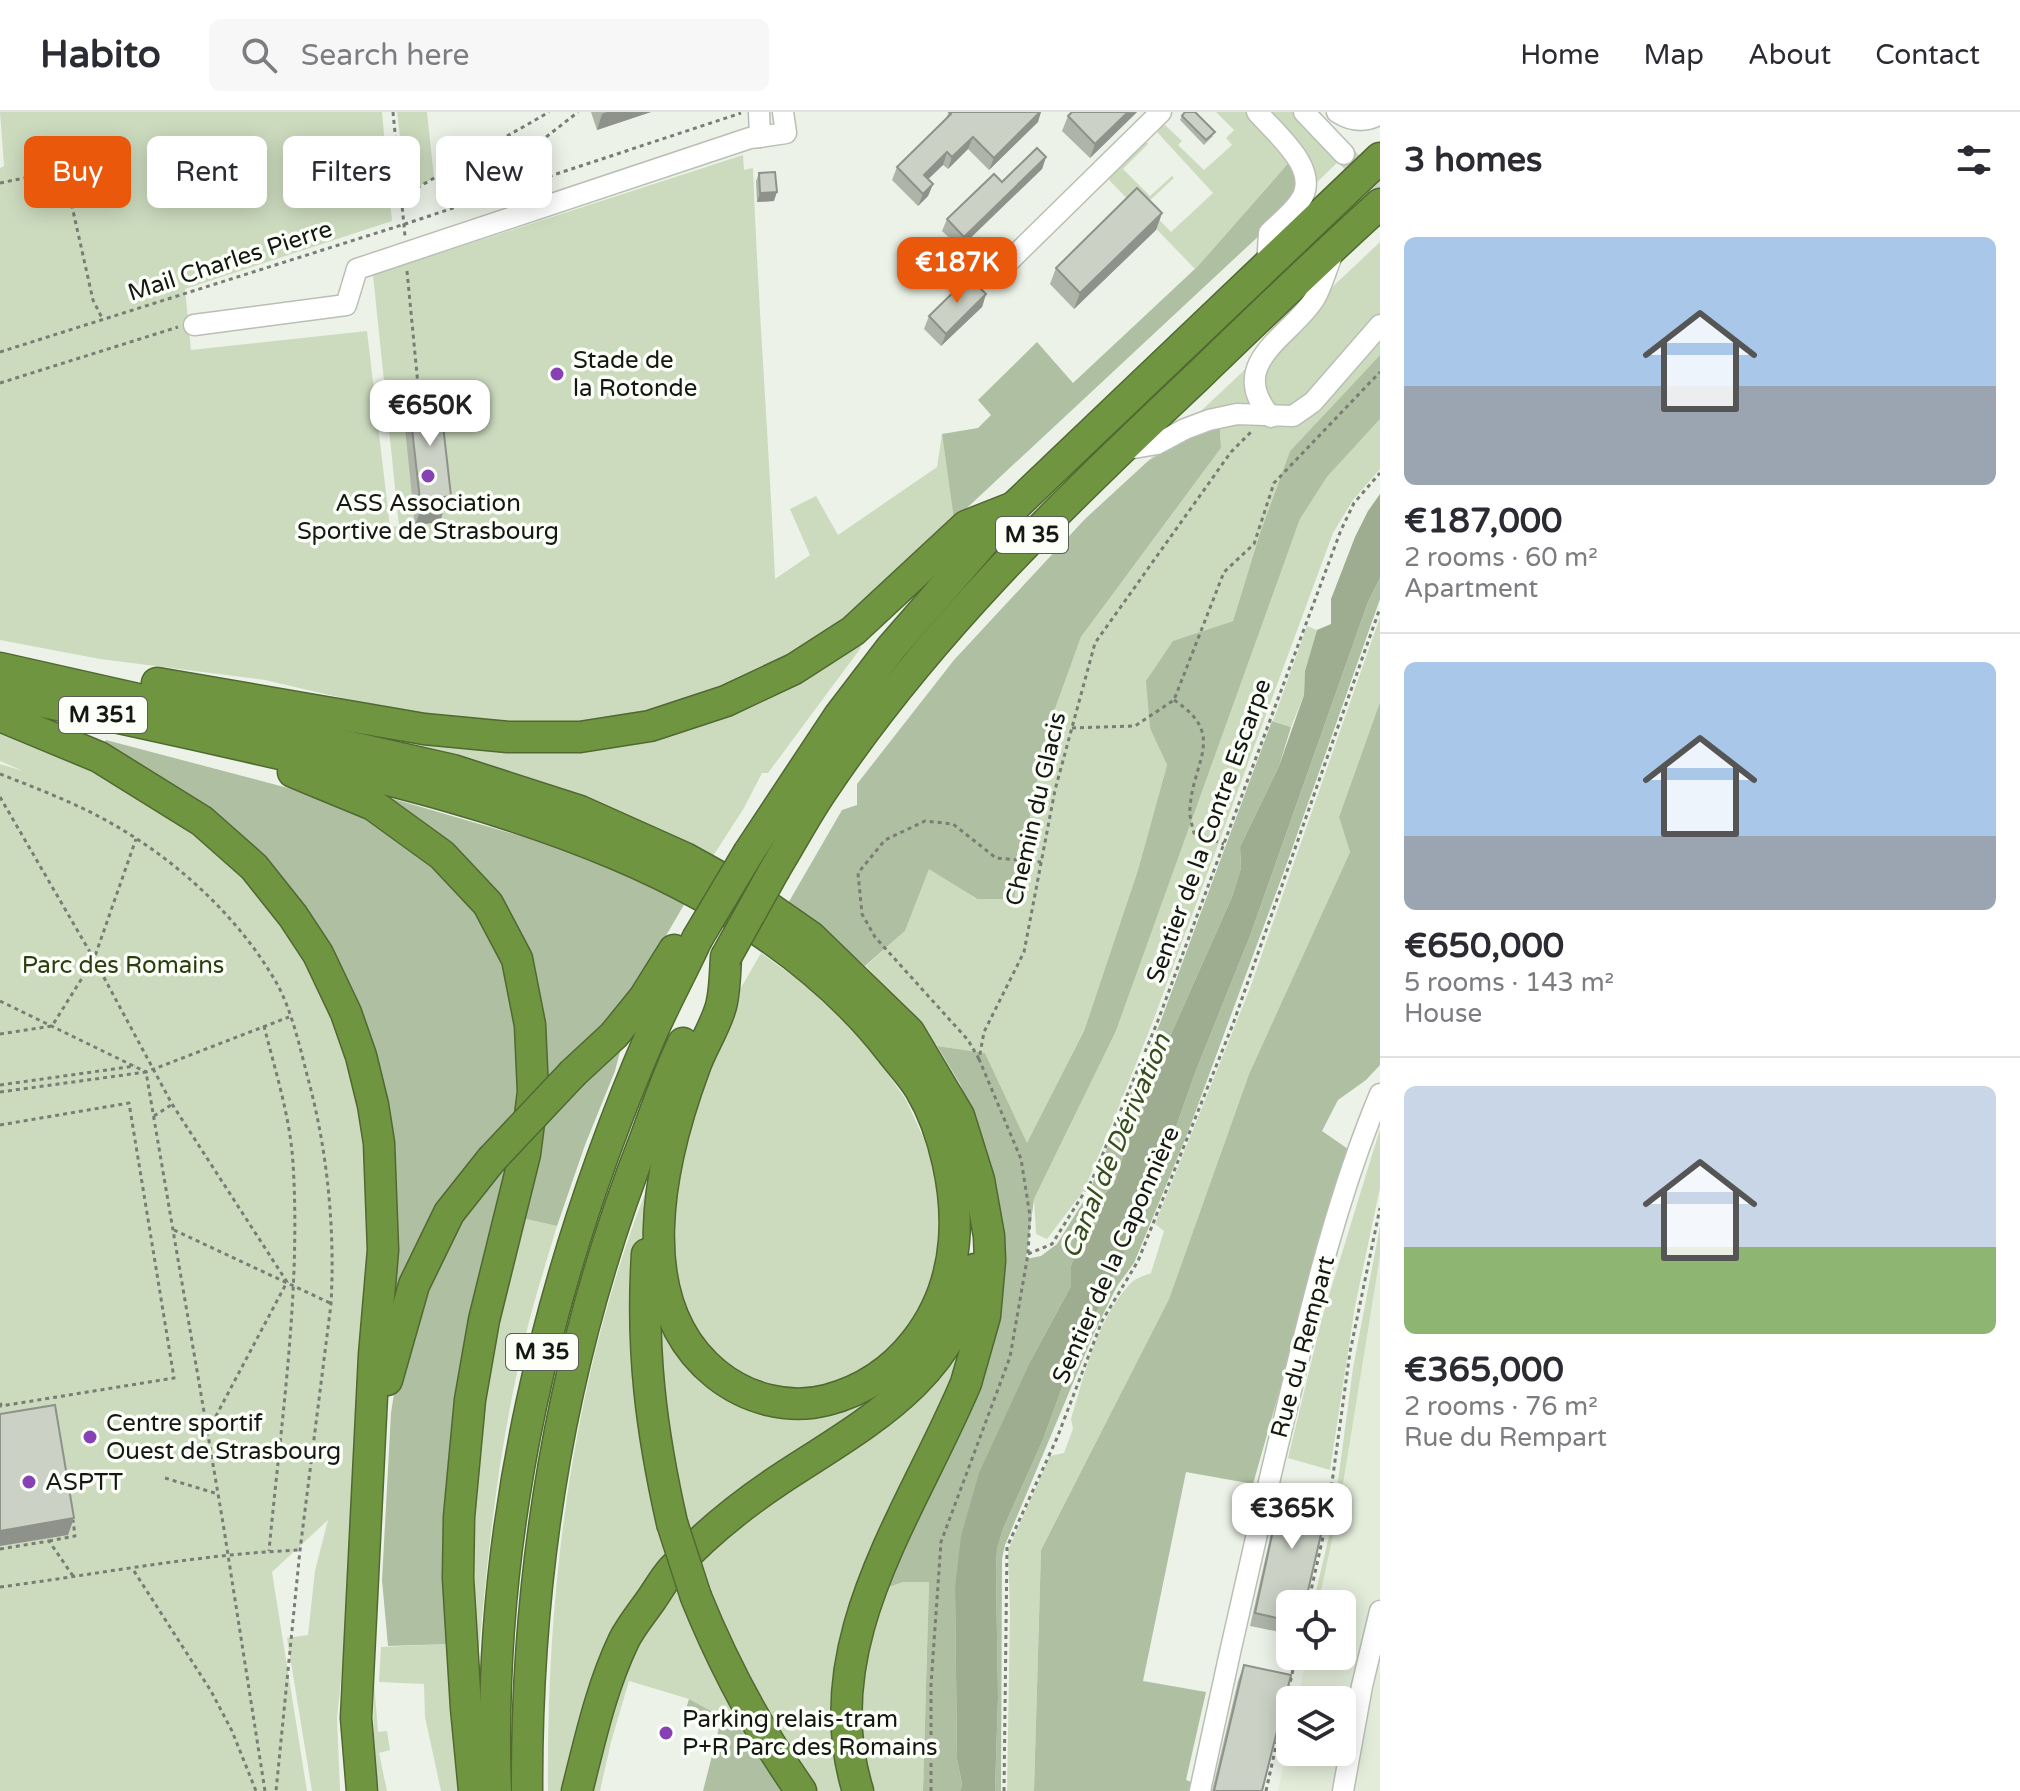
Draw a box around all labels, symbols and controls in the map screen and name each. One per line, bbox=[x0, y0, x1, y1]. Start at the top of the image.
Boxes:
search box bbox=[209, 19, 769, 91]
text: Habito bbox=[40, 32, 161, 78]
icon: search bbox=[237, 33, 281, 77]
text: Search here bbox=[301, 37, 470, 74]
text: Home bbox=[1520, 38, 1600, 72]
text: Map bbox=[1644, 38, 1704, 72]
text: About bbox=[1748, 38, 1831, 72]
text: Contact bbox=[1875, 38, 1980, 72]
chip: Buy bbox=[24, 136, 131, 208]
chip: Rent bbox=[147, 136, 267, 208]
chip: Filters bbox=[283, 136, 420, 208]
chip: New bbox=[436, 136, 552, 208]
icon: filters bbox=[1952, 138, 1996, 182]
text: 3 homes bbox=[1404, 140, 1542, 181]
street label: Mail Charles Pierre bbox=[124, 214, 336, 308]
pin: €187K bbox=[901, 237, 1013, 305]
text: €187K bbox=[915, 247, 999, 278]
icon: home bbox=[1628, 289, 1772, 433]
place label: Stade de la Rotonde bbox=[573, 346, 697, 403]
marker: Stade de la Rotonde bbox=[548, 365, 566, 383]
pin: €650K bbox=[374, 380, 486, 448]
text: €650K bbox=[388, 390, 472, 421]
marker: ASS Association Sportive de Strasbourg bbox=[419, 467, 437, 485]
place label: ASS Association Sportive de Strasbourg bbox=[297, 489, 559, 546]
text: €187,000 bbox=[1404, 501, 1562, 542]
road number: M 35 bbox=[996, 517, 1068, 553]
text: 2 rooms · 60 m² bbox=[1404, 542, 1598, 573]
text: Apartment bbox=[1404, 573, 1538, 604]
street label: Sentier de la Contre Escarpe bbox=[1140, 675, 1278, 987]
road number: M 351 bbox=[59, 697, 147, 733]
street label: Chemin du Glacis bbox=[1000, 709, 1072, 909]
icon: home bbox=[1628, 714, 1772, 858]
text: €650,000 bbox=[1404, 926, 1564, 967]
park label: Parc des Romains bbox=[22, 951, 224, 980]
text: 5 rooms · 143 m² bbox=[1404, 967, 1614, 998]
text: House bbox=[1404, 998, 1482, 1029]
water label: Canal de Dérivation bbox=[1055, 1028, 1178, 1263]
street label: Sentier de la Caponnière bbox=[1046, 1122, 1186, 1388]
icon: home bbox=[1628, 1138, 1772, 1282]
street label: Rue du Rempart bbox=[1265, 1253, 1341, 1441]
road number: M 35 bbox=[506, 1334, 578, 1370]
text: €365,000 bbox=[1404, 1350, 1564, 1391]
text: 2 rooms · 76 m² bbox=[1404, 1391, 1598, 1422]
place label: Centre sportif Ouest de Strasbourg bbox=[106, 1409, 341, 1466]
text: Rue du Rempart bbox=[1404, 1422, 1607, 1453]
marker: Centre sportif Ouest de Strasbourg bbox=[81, 1428, 99, 1446]
place label: ASPTT bbox=[45, 1468, 123, 1497]
marker: ASPTT bbox=[20, 1473, 38, 1491]
pin: €365K bbox=[1236, 1483, 1348, 1551]
text: €365K bbox=[1250, 1493, 1334, 1524]
map controls bbox=[1276, 1590, 1356, 1766]
button: locate bbox=[1276, 1590, 1356, 1670]
button: layers bbox=[1276, 1686, 1356, 1766]
place label: Parking relais-tram P+R Parc des Romains bbox=[682, 1705, 938, 1762]
marker: Parking relais-tram P+R Parc des Romains bbox=[657, 1724, 675, 1742]

